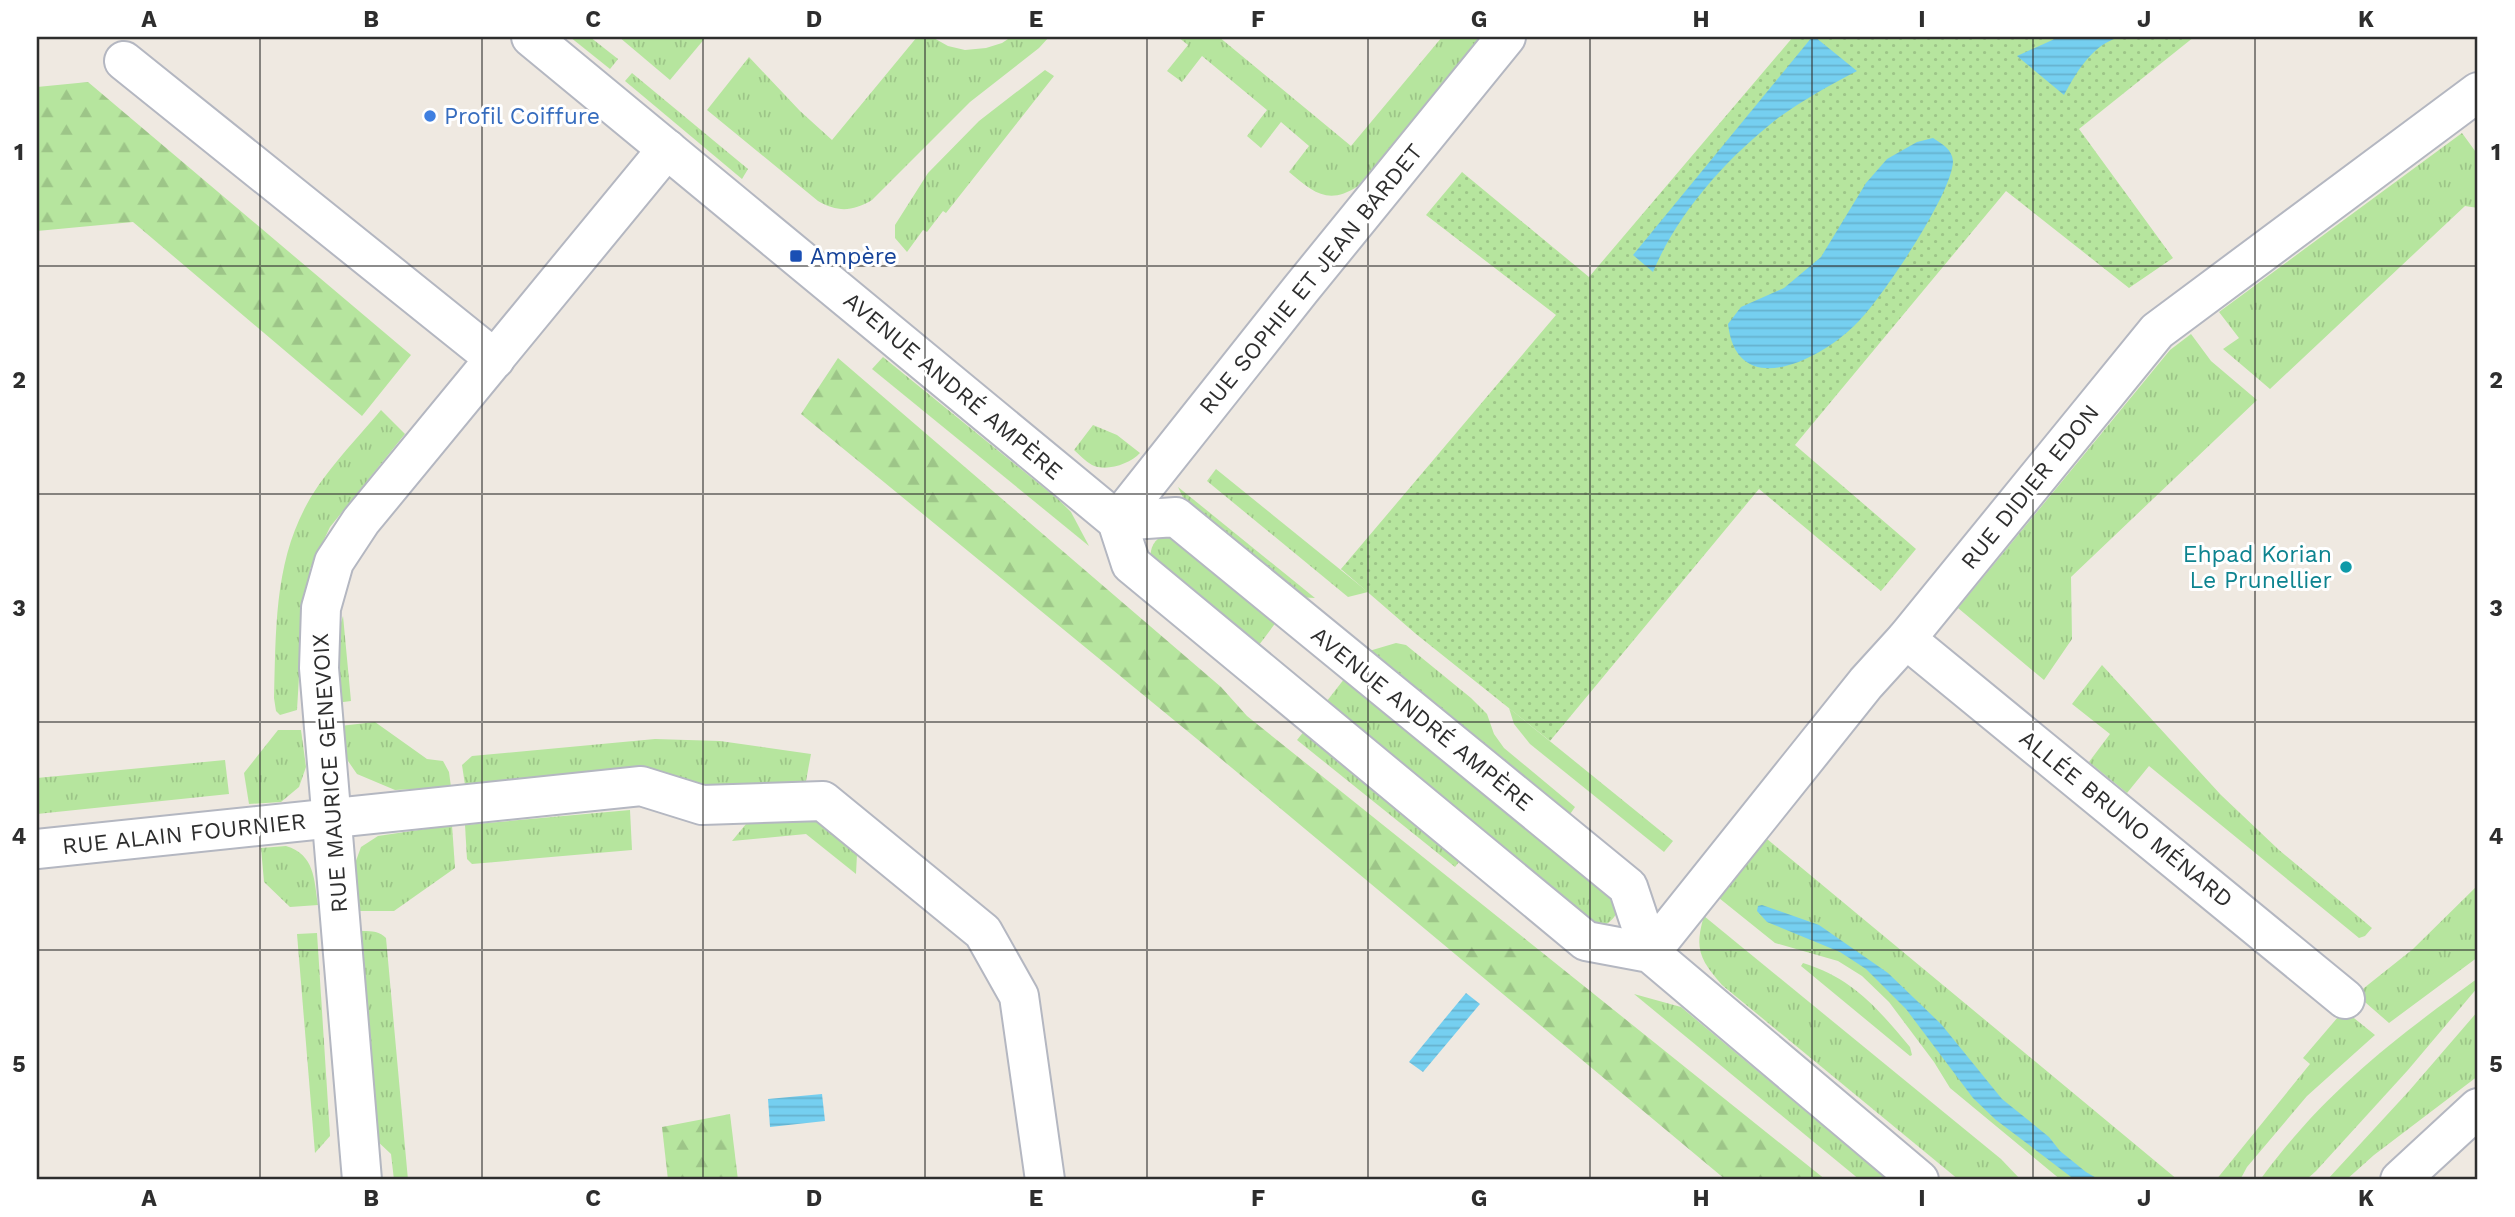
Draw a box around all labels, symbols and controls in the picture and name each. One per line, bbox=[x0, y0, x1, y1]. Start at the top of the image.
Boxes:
text: A bbox=[141, 6, 157, 33]
text: B bbox=[363, 6, 379, 33]
text: C bbox=[585, 6, 601, 33]
text: D bbox=[806, 6, 822, 33]
text: E bbox=[1029, 6, 1043, 33]
text: F bbox=[1251, 6, 1265, 33]
text: G bbox=[1471, 6, 1487, 33]
text: H bbox=[1692, 6, 1710, 33]
text: I bbox=[1918, 6, 1926, 33]
text: J bbox=[2137, 6, 2151, 33]
text: K bbox=[2358, 6, 2374, 33]
place label: Profil Coiffure bbox=[444, 103, 600, 130]
marker: Profil Coiffure bbox=[422, 108, 438, 124]
street label: RUE SOPHIE ET JEAN BARDET bbox=[1194, 138, 1428, 419]
text: 1 bbox=[14, 139, 24, 166]
text: 1 bbox=[2491, 139, 2501, 166]
place label: Ampère bbox=[810, 243, 897, 270]
marker: Ampère bbox=[788, 248, 804, 264]
street label: AVENUE ANDRÉ AMPÈRE bbox=[838, 287, 1068, 485]
text: 2 bbox=[12, 367, 26, 394]
text: 2 bbox=[2489, 367, 2503, 394]
street label: RUE DIDIER EDON bbox=[1955, 399, 2105, 575]
place label: Ehpad Korian Le Prunellier bbox=[2183, 541, 2332, 594]
marker: Ehpad Korian Le Prunellier bbox=[2338, 559, 2354, 575]
text: 3 bbox=[12, 595, 26, 622]
text: 3 bbox=[2489, 595, 2503, 622]
street label: AVENUE ANDRÉ AMPÈRE bbox=[1306, 621, 1538, 817]
street label: RUE MAURICE GENEVOIX bbox=[307, 632, 353, 914]
street label: ALLÉE BRUNO MÉNARD bbox=[2014, 725, 2238, 913]
street label: RUE ALAIN FOURNIER bbox=[61, 808, 307, 860]
text: 4 bbox=[12, 823, 27, 850]
text: 4 bbox=[2489, 823, 2504, 850]
text: 5 bbox=[12, 1051, 26, 1078]
text: 5 bbox=[2489, 1051, 2503, 1078]
text: A bbox=[141, 1185, 157, 1212]
text: B bbox=[363, 1185, 379, 1212]
text: C bbox=[585, 1185, 601, 1212]
text: D bbox=[806, 1185, 822, 1212]
text: E bbox=[1029, 1185, 1043, 1212]
text: F bbox=[1251, 1185, 1265, 1212]
text: G bbox=[1471, 1185, 1487, 1212]
text: H bbox=[1692, 1185, 1710, 1212]
text: I bbox=[1918, 1185, 1926, 1212]
text: J bbox=[2137, 1185, 2151, 1212]
text: K bbox=[2358, 1185, 2374, 1212]

